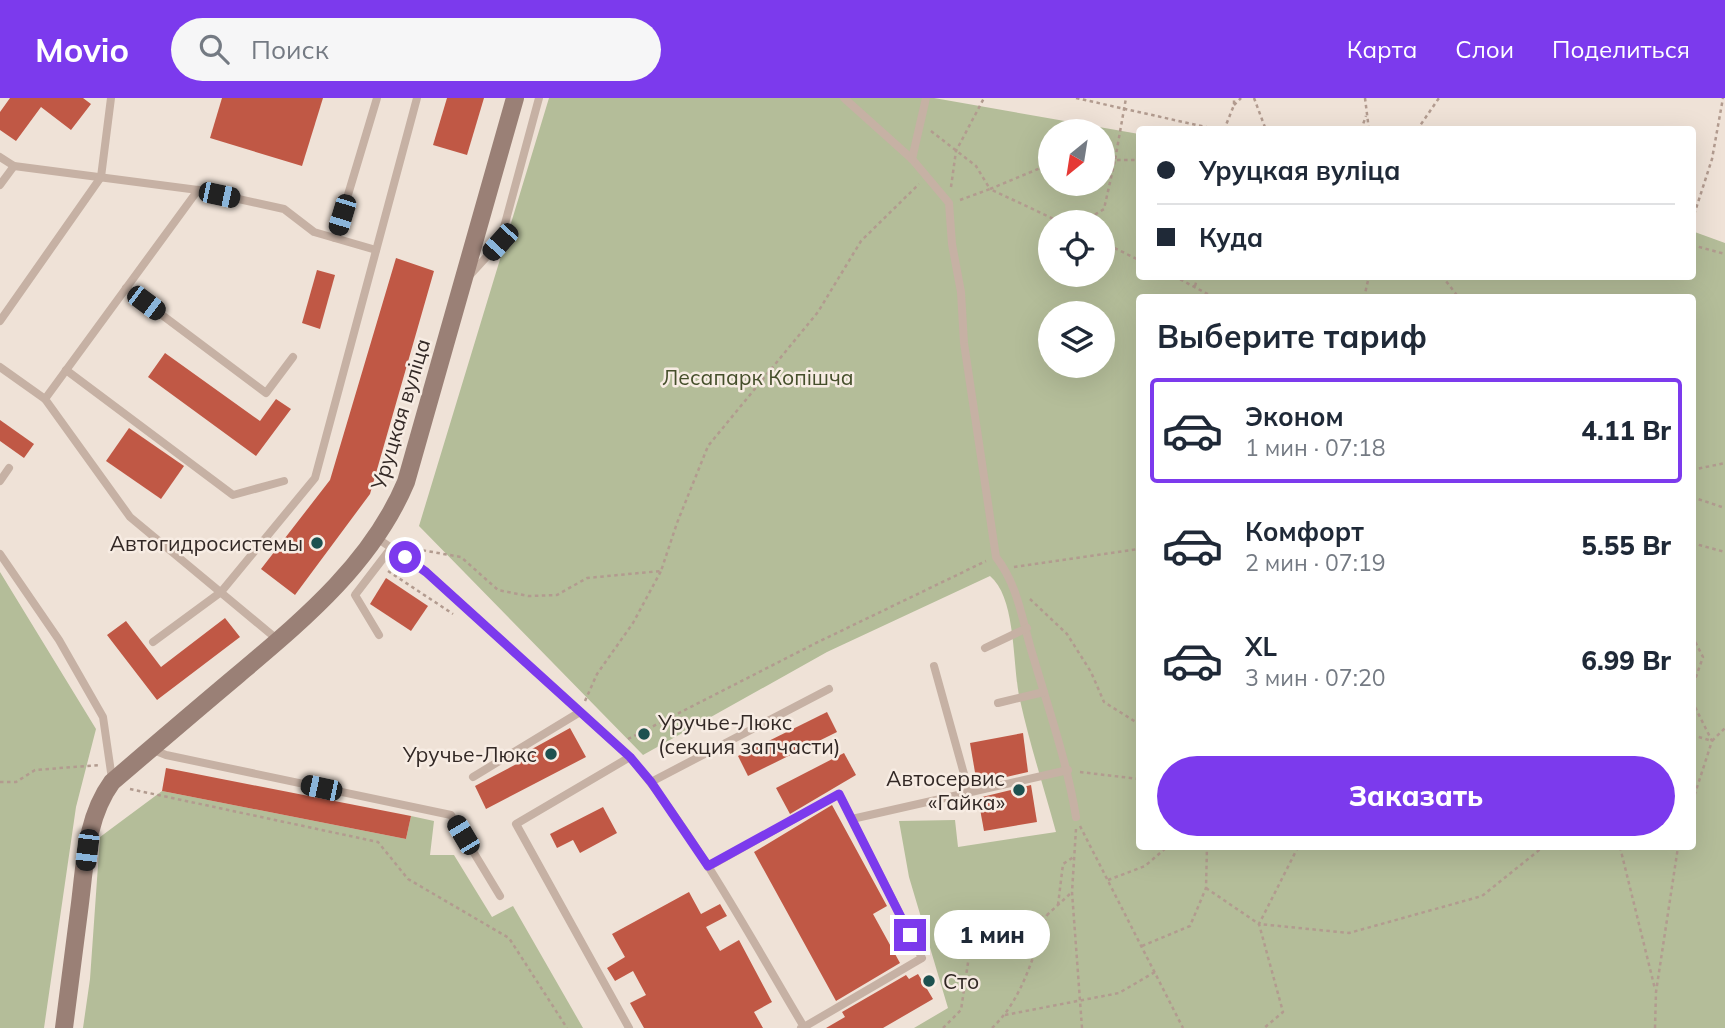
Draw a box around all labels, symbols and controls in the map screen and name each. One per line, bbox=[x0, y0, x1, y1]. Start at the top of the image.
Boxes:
search box bbox=[171, 18, 661, 81]
text: Movio bbox=[35, 29, 129, 70]
icon: search bbox=[195, 30, 233, 68]
text: Поиск bbox=[251, 33, 329, 66]
text: Карта bbox=[1347, 34, 1417, 64]
text: Слои bbox=[1455, 34, 1514, 64]
text: Поделиться bbox=[1552, 34, 1690, 64]
north arrow bbox=[1038, 119, 1115, 196]
map controls bbox=[1038, 119, 1115, 378]
text: Уруцкая вуліца bbox=[1199, 154, 1401, 187]
car bbox=[197, 180, 242, 210]
car bbox=[326, 192, 359, 238]
button: locate bbox=[1038, 210, 1115, 287]
car bbox=[479, 219, 522, 265]
text: Куда bbox=[1199, 221, 1263, 254]
car bbox=[123, 282, 170, 324]
button: layers bbox=[1038, 301, 1115, 378]
text: Выберите тариф bbox=[1157, 316, 1427, 356]
street label: Уруцкая вуліца bbox=[364, 335, 435, 494]
park label: Лесапарк Копішча bbox=[662, 364, 854, 390]
icon: car bbox=[1161, 399, 1224, 462]
text: Эконом bbox=[1245, 400, 1344, 433]
text: 4.11 Br bbox=[1581, 414, 1671, 447]
text: 1 мин · 07:18 bbox=[1245, 433, 1385, 462]
icon: car bbox=[1161, 514, 1224, 577]
text: Комфорт bbox=[1245, 515, 1364, 548]
text: 5.55 Br bbox=[1581, 529, 1671, 562]
place label: Автогидросистемы bbox=[110, 530, 303, 556]
marker: Автогидросистемы bbox=[309, 535, 325, 551]
route start bbox=[389, 541, 421, 573]
text: 2 мин · 07:19 bbox=[1245, 548, 1385, 577]
icon: car bbox=[1161, 629, 1224, 692]
text: XL bbox=[1245, 630, 1277, 663]
text: 6.99 Br bbox=[1581, 644, 1671, 677]
text: 3 мин · 07:20 bbox=[1245, 663, 1385, 692]
place label: Уручье-Люкс (секция запчасти) bbox=[657, 709, 840, 759]
marker: Уручье-Люкс (секция запчасти) bbox=[636, 726, 652, 742]
place label: Уручье-Люкс bbox=[402, 741, 537, 767]
marker: Уручье-Люкс bbox=[543, 746, 559, 762]
button: Заказать bbox=[1157, 756, 1675, 836]
place label: Автосервис «Гайка» bbox=[886, 765, 1005, 815]
car bbox=[299, 773, 344, 803]
marker: Автосервис «Гайка» bbox=[1011, 782, 1027, 798]
car bbox=[444, 812, 483, 858]
car bbox=[75, 828, 100, 872]
callout: 1 мин bbox=[934, 910, 1050, 960]
route end bbox=[894, 919, 926, 951]
text: 1 мин bbox=[959, 920, 1025, 949]
place label: Сто bbox=[943, 968, 979, 994]
marker: Сто bbox=[921, 973, 937, 989]

